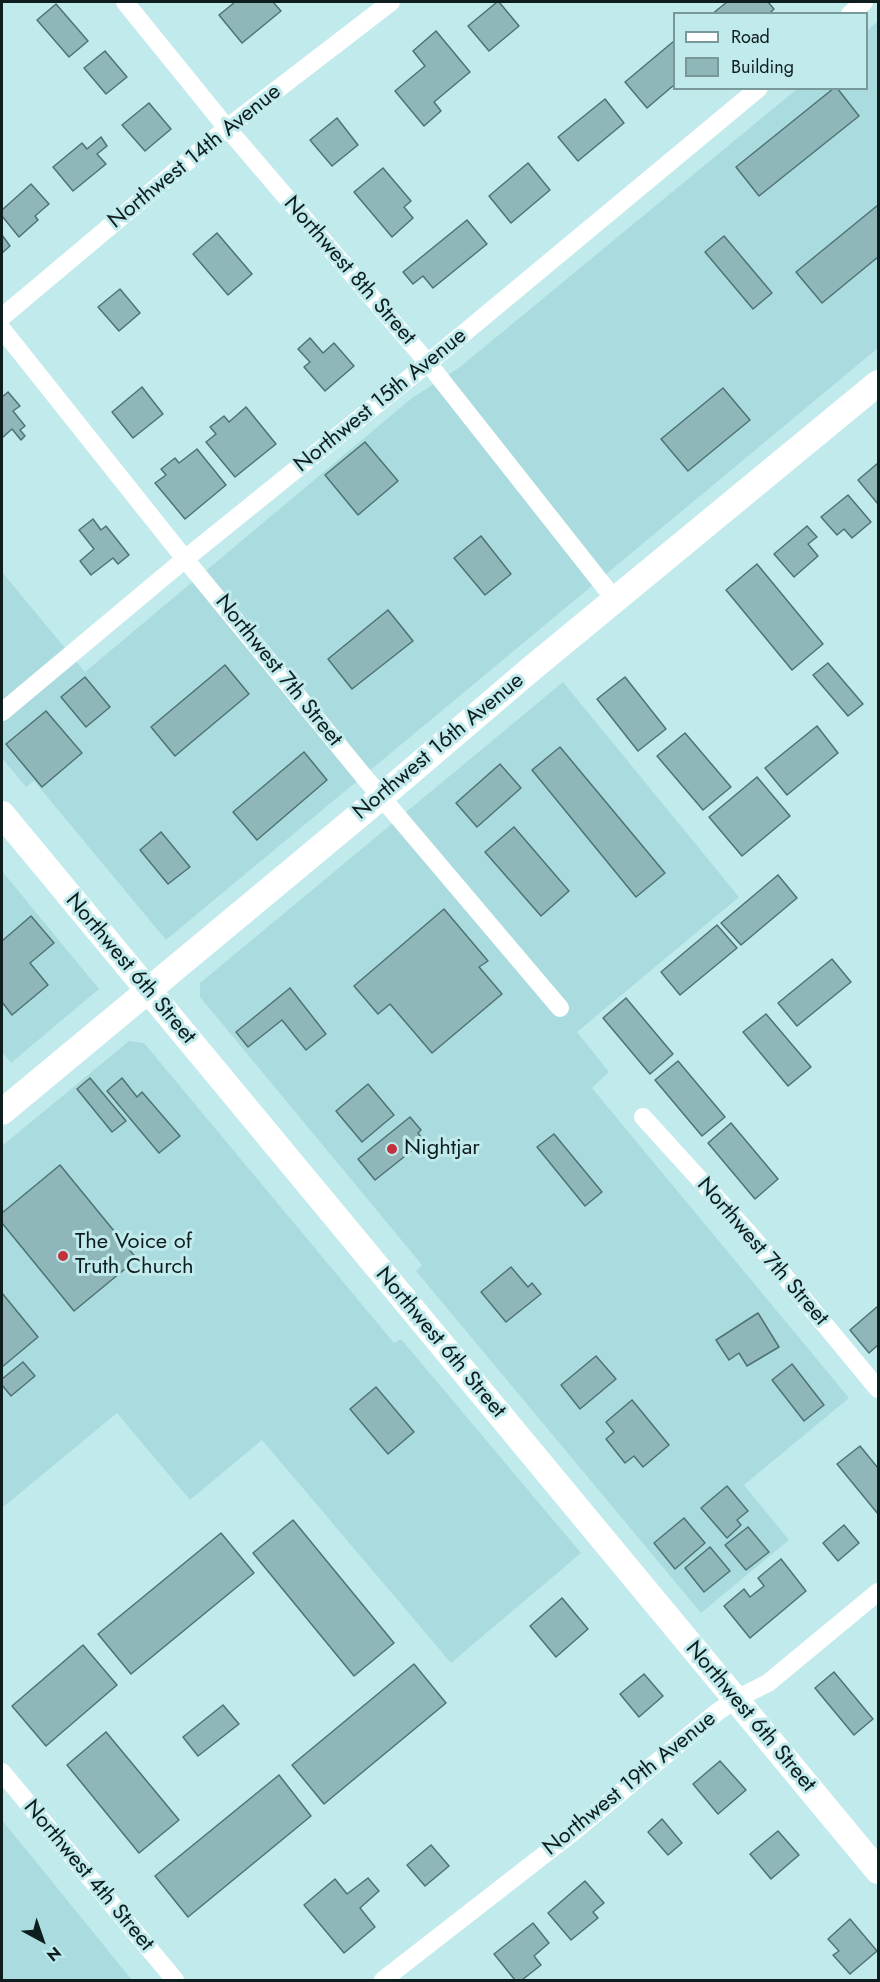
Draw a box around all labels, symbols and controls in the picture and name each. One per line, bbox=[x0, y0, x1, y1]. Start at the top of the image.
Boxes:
legend bbox=[673, 12, 868, 90]
text: Road bbox=[731, 24, 770, 50]
text: Building bbox=[731, 54, 794, 80]
street label: Northwest 14th Avenue bbox=[103, 79, 287, 235]
street label: Northwest 8th Street bbox=[277, 191, 421, 351]
street label: Northwest 15th Avenue bbox=[289, 323, 473, 479]
street label: Northwest 7th Street bbox=[209, 590, 347, 752]
street label: Northwest 16th Avenue bbox=[348, 668, 530, 826]
street label: Northwest 6th Street bbox=[59, 888, 201, 1050]
place label: Nightjar bbox=[404, 1136, 480, 1162]
marker: Nightjar bbox=[385, 1142, 399, 1156]
street label: Northwest 7th Street bbox=[691, 1173, 833, 1331]
place label: The Voice of Truth Church bbox=[75, 1230, 193, 1282]
marker: The Voice of Truth Church bbox=[56, 1249, 70, 1263]
street label: Northwest 6th Street bbox=[369, 1262, 511, 1424]
street label: Northwest 6th Street bbox=[679, 1636, 821, 1798]
street label: Northwest 19th Avenue bbox=[538, 1706, 722, 1862]
street label: Northwest 4th Street bbox=[17, 1795, 159, 1957]
north arrow bbox=[12, 1910, 72, 1970]

